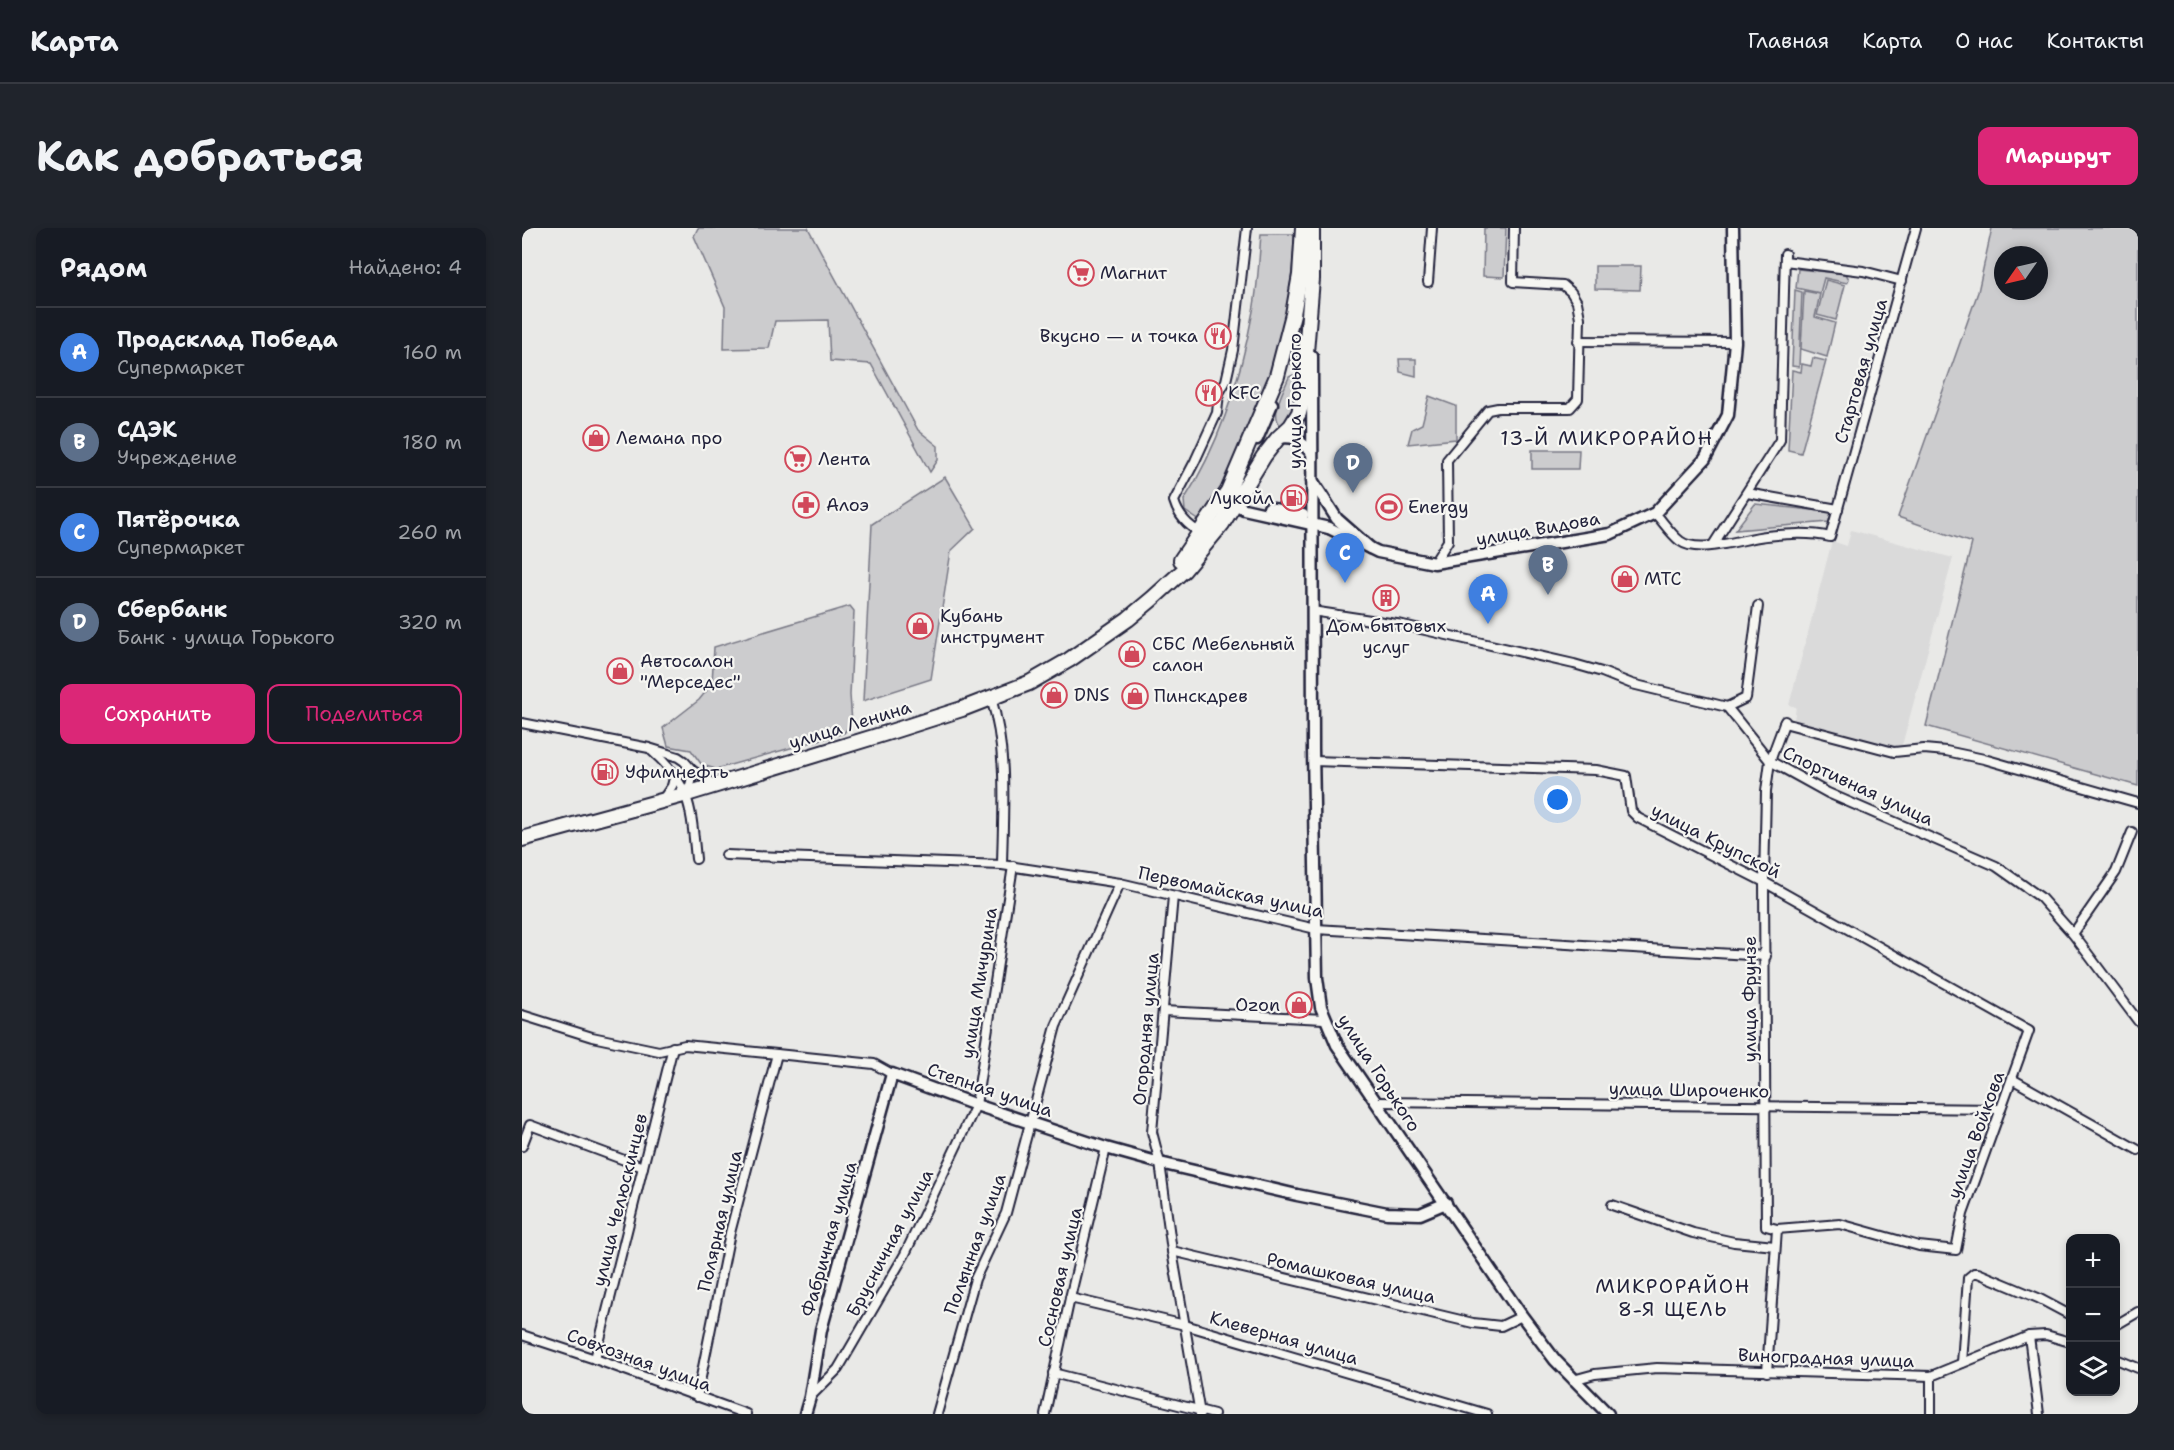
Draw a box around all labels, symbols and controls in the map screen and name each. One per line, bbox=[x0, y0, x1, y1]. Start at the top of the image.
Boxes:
text: Карта bbox=[30, 22, 119, 60]
text: Главная bbox=[1748, 27, 1829, 55]
text: Карта bbox=[1862, 27, 1922, 55]
text: О нас bbox=[1955, 27, 2013, 55]
text: Контакты bbox=[2046, 27, 2144, 55]
button: Маршрут bbox=[1978, 127, 2138, 185]
text: Как добраться bbox=[36, 128, 364, 184]
north arrow bbox=[1994, 246, 2048, 300]
text: Рядом bbox=[60, 250, 147, 285]
text: Найдено: 4 bbox=[349, 254, 462, 280]
supermarket icon: Магнит bbox=[1066, 258, 1096, 288]
place label: Магнит bbox=[1100, 261, 1168, 285]
street label: Стартовая улица bbox=[1829, 296, 1893, 446]
restaurant icon: Вкусно — и точка bbox=[1203, 321, 1233, 351]
place label: Вкусно — и точка bbox=[1040, 324, 1198, 348]
text: Продсклад Победа bbox=[117, 325, 338, 354]
street label: улица Горького bbox=[1283, 333, 1307, 469]
text: A bbox=[72, 339, 87, 365]
text: 160 m bbox=[403, 339, 462, 365]
text: Супермаркет bbox=[117, 354, 244, 380]
restaurant icon: KFC bbox=[1194, 378, 1224, 408]
place label: KFC bbox=[1228, 381, 1260, 405]
text: СДЭК bbox=[117, 415, 177, 444]
shop icon: Лемана про bbox=[581, 423, 611, 453]
district label: 13-Й МИКРОРАЙОН bbox=[1500, 425, 1714, 451]
place label: Лемана про bbox=[616, 426, 722, 450]
text: B bbox=[73, 429, 86, 455]
text: 180 m bbox=[402, 429, 462, 455]
text: Учреждение bbox=[117, 444, 237, 470]
supermarket icon: Лента bbox=[783, 444, 813, 474]
pin: D bbox=[1334, 444, 1372, 493]
place label: Лента bbox=[818, 447, 870, 471]
fuel station icon: Лукойл bbox=[1279, 483, 1309, 513]
place label: Лукойл bbox=[1210, 486, 1274, 510]
pharmacy icon: Алоэ bbox=[791, 490, 821, 520]
sports icon: Energy bbox=[1374, 492, 1404, 522]
place label: Алоэ bbox=[826, 493, 869, 517]
place label: Energy bbox=[1408, 495, 1469, 519]
text: Пятёрочка bbox=[117, 505, 240, 534]
street label: улица Видова bbox=[1474, 506, 1602, 552]
text: C bbox=[73, 519, 86, 545]
text: 260 m bbox=[397, 519, 462, 545]
text: Супермаркет bbox=[117, 534, 244, 560]
pin: C bbox=[1326, 534, 1364, 583]
pin: B bbox=[1528, 546, 1568, 595]
shop icon: МТС bbox=[1610, 564, 1640, 594]
place label: МТС bbox=[1644, 567, 1682, 591]
pin: A bbox=[1468, 574, 1508, 624]
building icon: Дом бытовых услуг bbox=[1371, 583, 1401, 613]
text: Сбербанк bbox=[117, 595, 227, 624]
place label: Кубань инструмент bbox=[940, 604, 1045, 649]
text: D bbox=[72, 609, 87, 635]
text: 320 m bbox=[398, 609, 462, 635]
shop icon: Кубань инструмент bbox=[905, 611, 935, 641]
place label: Дом бытовых услуг bbox=[1326, 614, 1446, 659]
text: Банк · улица Горького bbox=[117, 624, 335, 650]
place label: СБС Мебельный салон bbox=[1152, 632, 1295, 677]
shop icon: СБС Мебельный салон bbox=[1117, 639, 1147, 669]
place label: Автосалон "Мерседес" bbox=[640, 649, 741, 694]
shop icon: Автосалон "Мерседес" bbox=[605, 656, 635, 686]
shop icon: DNS bbox=[1039, 680, 1069, 710]
shop icon: Пинскдрев bbox=[1120, 681, 1150, 711]
place label: DNS bbox=[1074, 683, 1109, 707]
button: Сохранить bbox=[60, 684, 255, 744]
button: Поделиться bbox=[267, 684, 462, 744]
place label: Пинскдрев bbox=[1154, 684, 1248, 708]
street label: улица Ленина bbox=[786, 695, 914, 755]
street label: Спортивная улица bbox=[1779, 741, 1937, 831]
fuel station icon: Уфимнефть bbox=[590, 757, 620, 787]
place label: Уфимнефть bbox=[625, 760, 729, 784]
your location bbox=[1543, 785, 1572, 814]
street label: улица Крупской bbox=[1647, 798, 1785, 884]
street label: Первомайская улица bbox=[1136, 861, 1326, 923]
street label: улица Мичурина bbox=[955, 906, 1003, 1060]
street label: улица Фрунзе bbox=[1738, 936, 1762, 1062]
street label: Огородняя улица bbox=[1127, 951, 1165, 1107]
shop icon: Ozon bbox=[1284, 990, 1314, 1020]
place label: Ozon bbox=[1235, 993, 1280, 1017]
street label: улица Горького bbox=[1332, 1010, 1426, 1136]
street label: Степная улица bbox=[924, 1057, 1056, 1123]
street label: улица Войкова bbox=[1942, 1068, 2010, 1202]
street label: улица Широченко bbox=[1609, 1077, 1769, 1103]
street label: улица Челюскинцев bbox=[587, 1111, 653, 1289]
street label: Полярная улица bbox=[692, 1148, 748, 1294]
street label: Фабричная улица bbox=[795, 1159, 863, 1319]
street label: Брусничная улица bbox=[841, 1165, 939, 1321]
street label: Полынная улица bbox=[938, 1170, 1012, 1318]
street label: Сосновая улица bbox=[1032, 1205, 1088, 1349]
map controls bbox=[2066, 1234, 2120, 1396]
button: + bbox=[2066, 1234, 2120, 1288]
street label: Ромашковая улица bbox=[1264, 1247, 1438, 1309]
district label: МИКРОРАЙОН 8-Я ЩЕЛЬ bbox=[1595, 1273, 1751, 1322]
button: − bbox=[2066, 1288, 2120, 1342]
street label: Клеверная улица bbox=[1207, 1305, 1361, 1371]
street label: Совхозная улица bbox=[563, 1323, 715, 1397]
button: layers bbox=[2066, 1342, 2120, 1396]
street label: Виноградная улица bbox=[1737, 1343, 1915, 1373]

